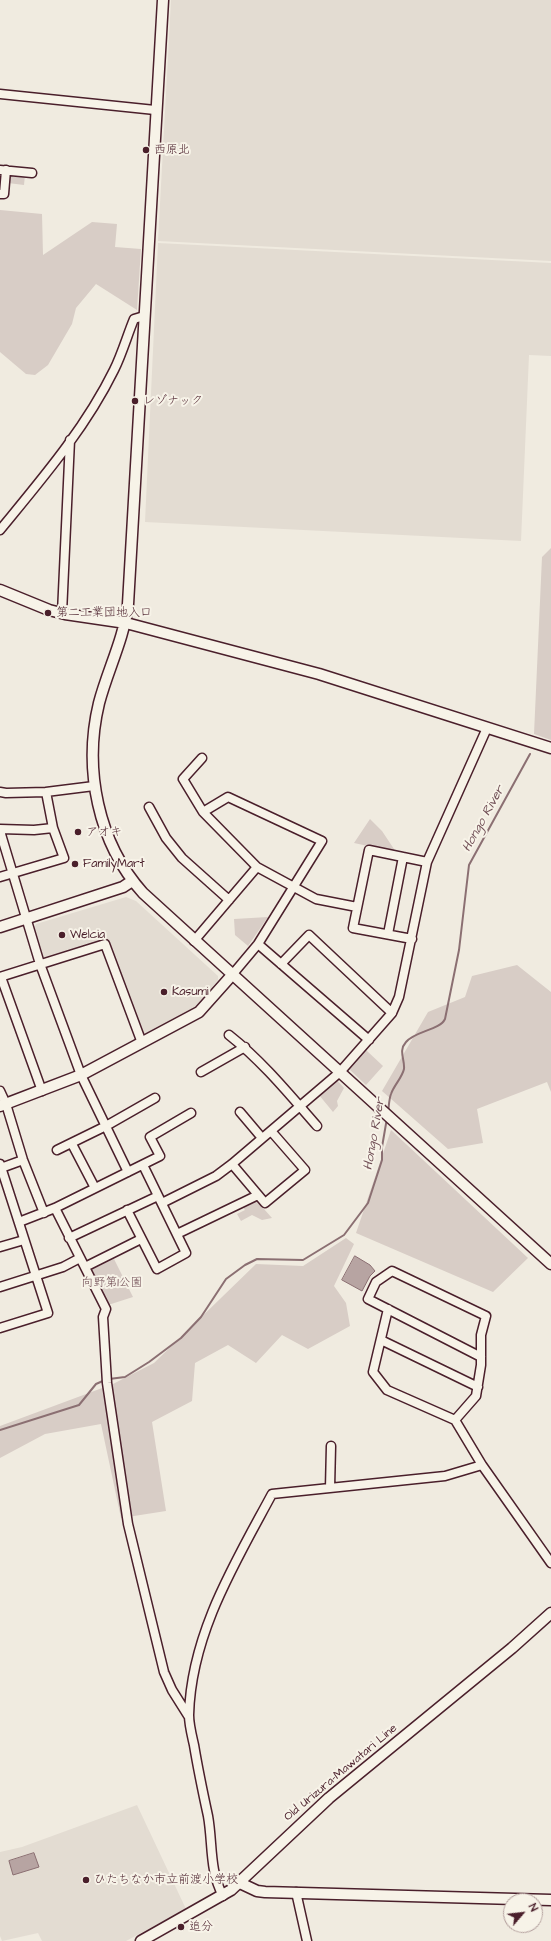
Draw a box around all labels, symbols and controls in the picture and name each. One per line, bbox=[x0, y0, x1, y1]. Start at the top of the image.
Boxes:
place label: 西原北 bbox=[154, 143, 190, 157]
marker: 西原北 bbox=[141, 145, 151, 155]
place label: レゾナック bbox=[143, 394, 203, 408]
marker: レゾナック bbox=[130, 396, 140, 406]
place label: 第二工業団地入口 bbox=[56, 606, 152, 620]
marker: 第二工業団地入口 bbox=[43, 608, 53, 618]
water label: Hongo River bbox=[459, 783, 509, 855]
place label: アオキ bbox=[86, 825, 122, 839]
marker: アオキ bbox=[73, 827, 83, 837]
place label: FamilyMart bbox=[83, 857, 145, 871]
marker: FamilyMart bbox=[70, 859, 80, 869]
place label: Welcia bbox=[70, 928, 105, 942]
marker: Welcia bbox=[57, 930, 67, 940]
place label: Kasumi bbox=[172, 985, 209, 999]
marker: Kasumi bbox=[159, 987, 169, 997]
water label: Hongo River bbox=[361, 1097, 389, 1171]
park label: 向野第1公園 bbox=[81, 1276, 143, 1290]
street label: Old Urizura-Mawatari Line bbox=[282, 1721, 400, 1825]
place label: ひたちなか市立前渡小学校 bbox=[94, 1873, 238, 1887]
marker: ひたちなか市立前渡小学校 bbox=[81, 1875, 91, 1885]
north arrow bbox=[503, 1893, 543, 1933]
text: N bbox=[525, 1901, 541, 1914]
place label: 追分 bbox=[189, 1920, 213, 1934]
marker: 追分 bbox=[176, 1922, 186, 1932]

